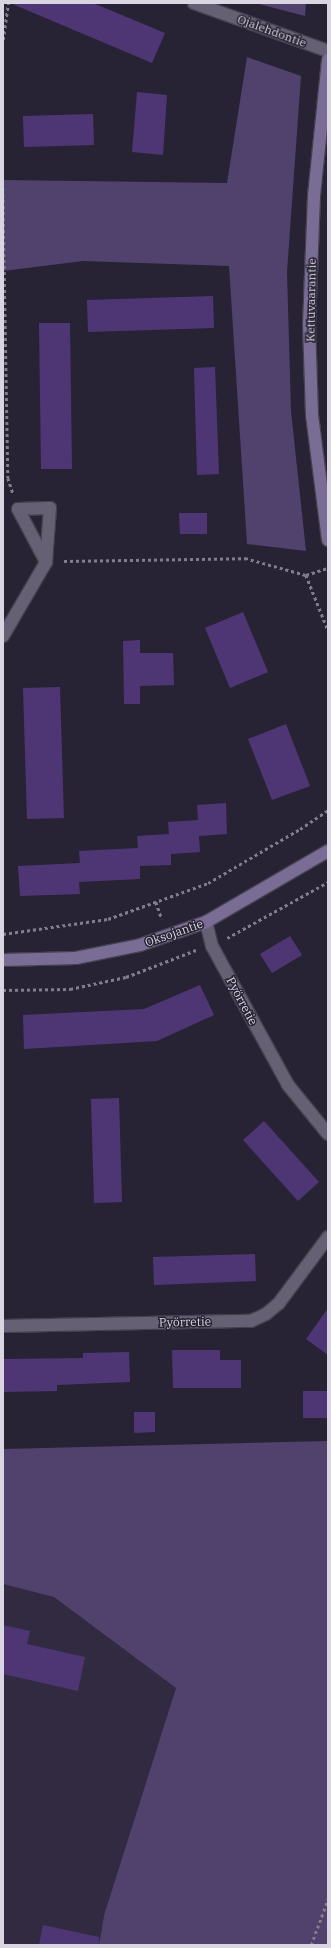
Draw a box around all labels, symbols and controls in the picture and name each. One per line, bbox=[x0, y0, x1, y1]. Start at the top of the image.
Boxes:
street label: Ojalehdontie bbox=[235, 12, 309, 50]
street label: Kettuvaarantie bbox=[303, 258, 319, 342]
street label: Oksojantie bbox=[143, 916, 205, 950]
street label: Pyörretie bbox=[223, 975, 261, 1027]
street label: Pyörretie bbox=[159, 1314, 211, 1330]

